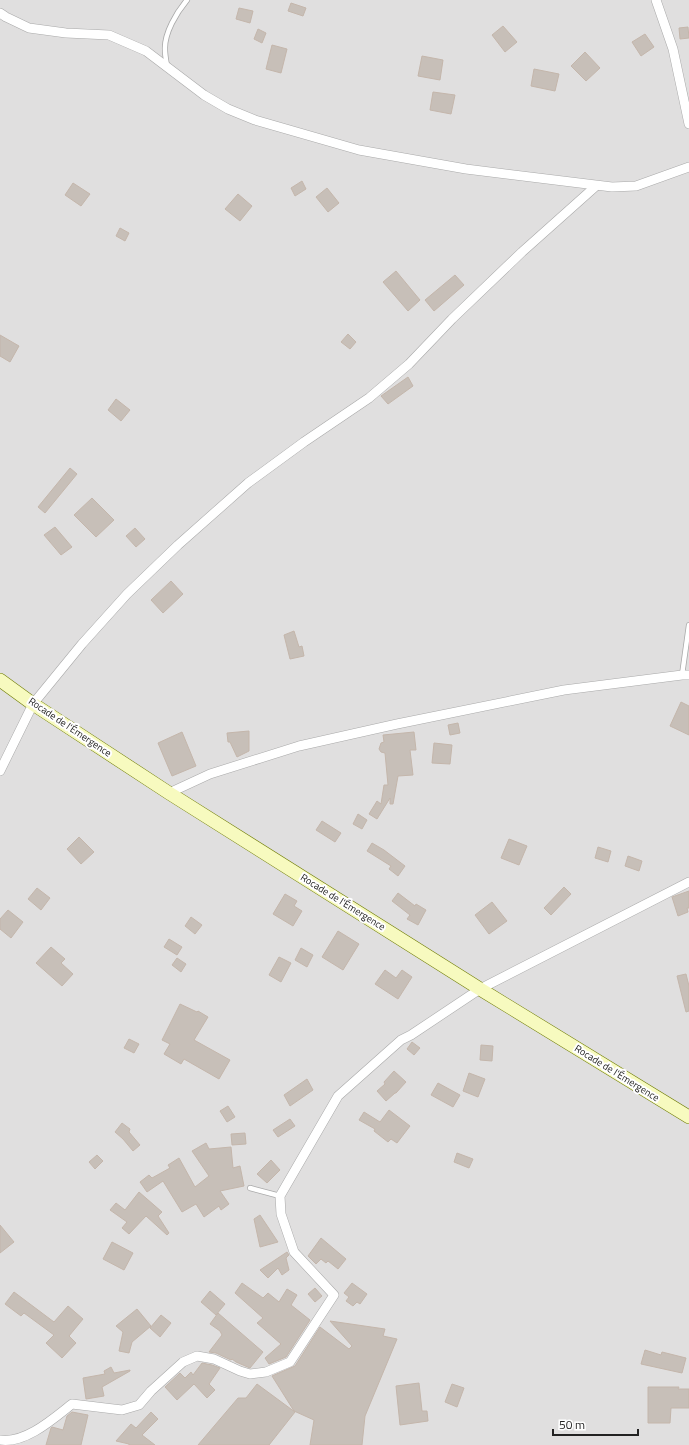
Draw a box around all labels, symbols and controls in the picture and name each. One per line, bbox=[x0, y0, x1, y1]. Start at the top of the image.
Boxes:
street label: Rocade de l'Émergence bbox=[25, 694, 115, 760]
street label: Rocade de l'Émergence bbox=[298, 870, 388, 934]
street label: Rocade de l'Émergence bbox=[572, 1041, 662, 1105]
scale bar bbox=[553, 1411, 638, 1437]
text: 50 m bbox=[559, 1415, 585, 1434]

